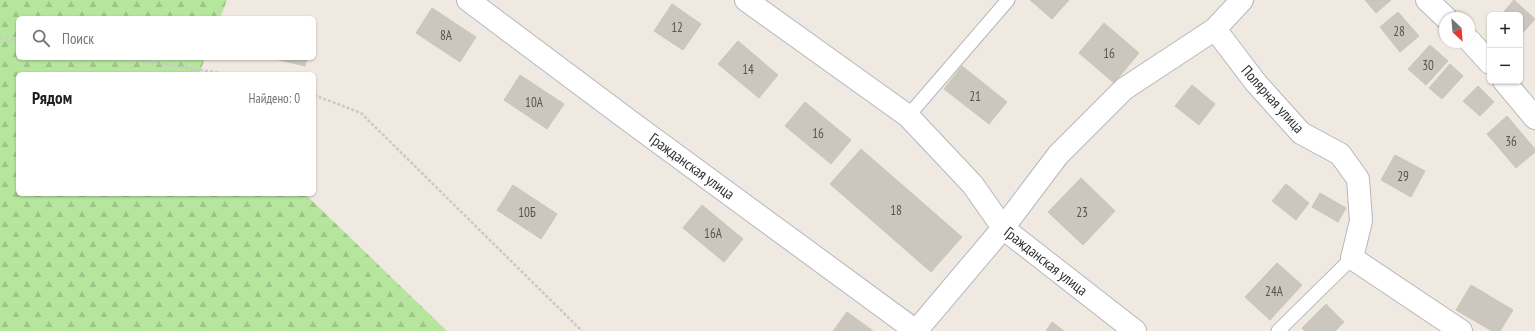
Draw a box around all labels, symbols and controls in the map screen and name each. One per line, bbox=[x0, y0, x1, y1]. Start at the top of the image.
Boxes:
north arrow bbox=[1439, 12, 1475, 48]
map controls bbox=[1487, 12, 1523, 84]
button: + bbox=[1487, 12, 1523, 48]
search box bbox=[16, 16, 316, 60]
house number: 12 bbox=[671, 19, 683, 36]
house number: 28 bbox=[1393, 23, 1405, 40]
icon: search bbox=[30, 27, 52, 49]
house number: 8А bbox=[440, 27, 453, 44]
text: Поиск bbox=[62, 29, 94, 48]
house number: 16 bbox=[1103, 45, 1115, 62]
button: − bbox=[1487, 48, 1523, 84]
house number: 30 bbox=[1422, 57, 1434, 74]
house number: 14 bbox=[742, 61, 754, 78]
street label: Полярная улица bbox=[1238, 61, 1308, 137]
text: Рядом bbox=[32, 87, 72, 109]
house number: 21 bbox=[969, 88, 981, 105]
text: Найдено: 0 bbox=[249, 90, 300, 107]
house number: 10А bbox=[525, 94, 544, 111]
house number: 16 bbox=[812, 125, 824, 142]
street label: Гражданская улица bbox=[646, 129, 738, 203]
house number: 36 bbox=[1505, 133, 1517, 150]
house number: 29 bbox=[1397, 168, 1409, 185]
house number: 18 bbox=[890, 202, 902, 219]
house number: 10Б bbox=[518, 204, 536, 221]
house number: 23 bbox=[1076, 204, 1088, 221]
street label: Гражданская улица bbox=[1000, 222, 1092, 300]
house number: 16А bbox=[704, 225, 723, 242]
house number: 24А bbox=[1265, 283, 1284, 300]

